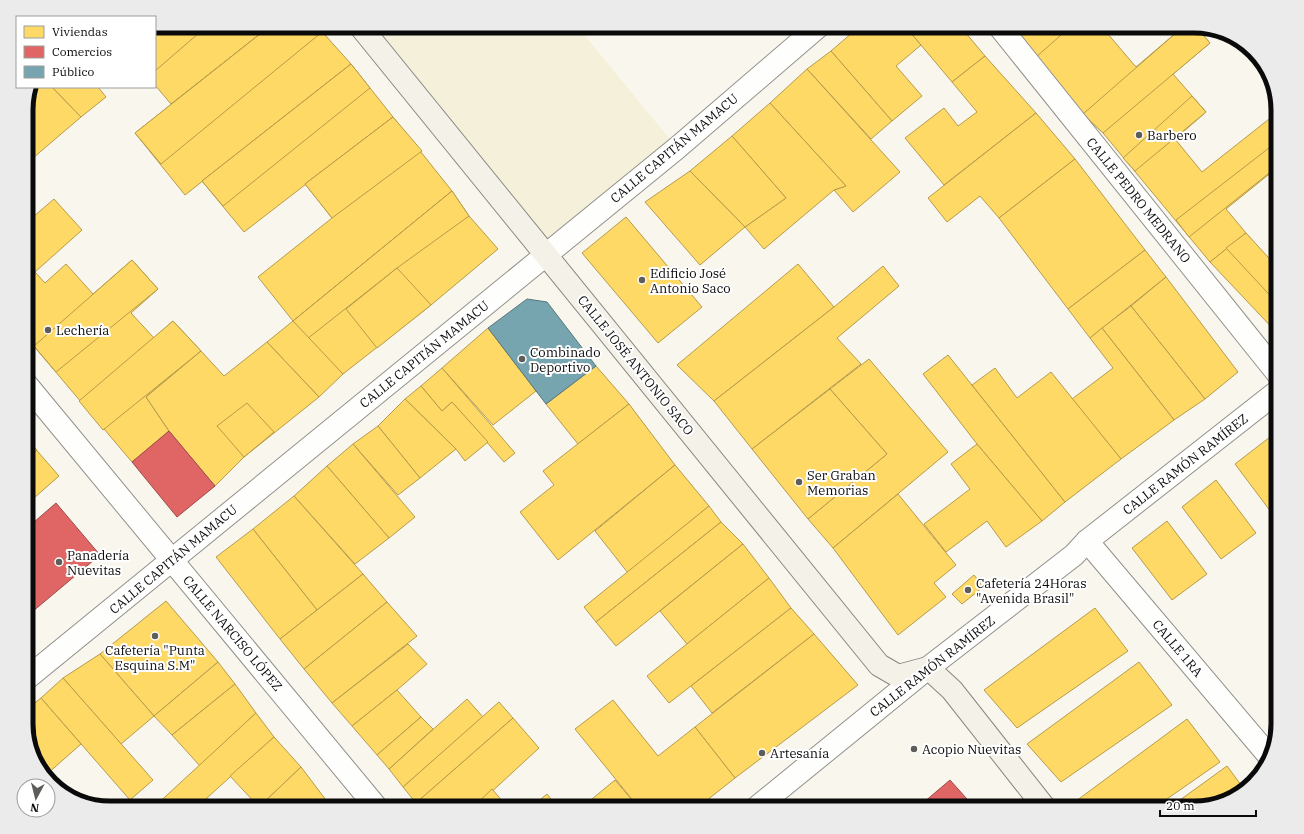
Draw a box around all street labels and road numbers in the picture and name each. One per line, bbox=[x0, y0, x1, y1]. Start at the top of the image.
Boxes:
street label: CALLE CAPITÁN MAMACU bbox=[607, 90, 742, 207]
street label: CALLE PEDRO MEDRANO bbox=[1083, 134, 1194, 267]
street label: CALLE JOSÉ ANTONIO SACO bbox=[574, 292, 697, 439]
street label: CALLE CAPITÁN MAMACU bbox=[356, 297, 493, 412]
street label: CALLE RAMÓN RAMÍREZ bbox=[1119, 410, 1251, 519]
street label: CALLE CAPITÁN MAMACU bbox=[106, 501, 241, 618]
street label: CALLE NARCISO LÓPEZ bbox=[179, 572, 286, 695]
street label: CALLE RAMÓN RAMÍREZ bbox=[866, 612, 998, 721]
street label: CALLE 1RA bbox=[1149, 616, 1207, 680]

